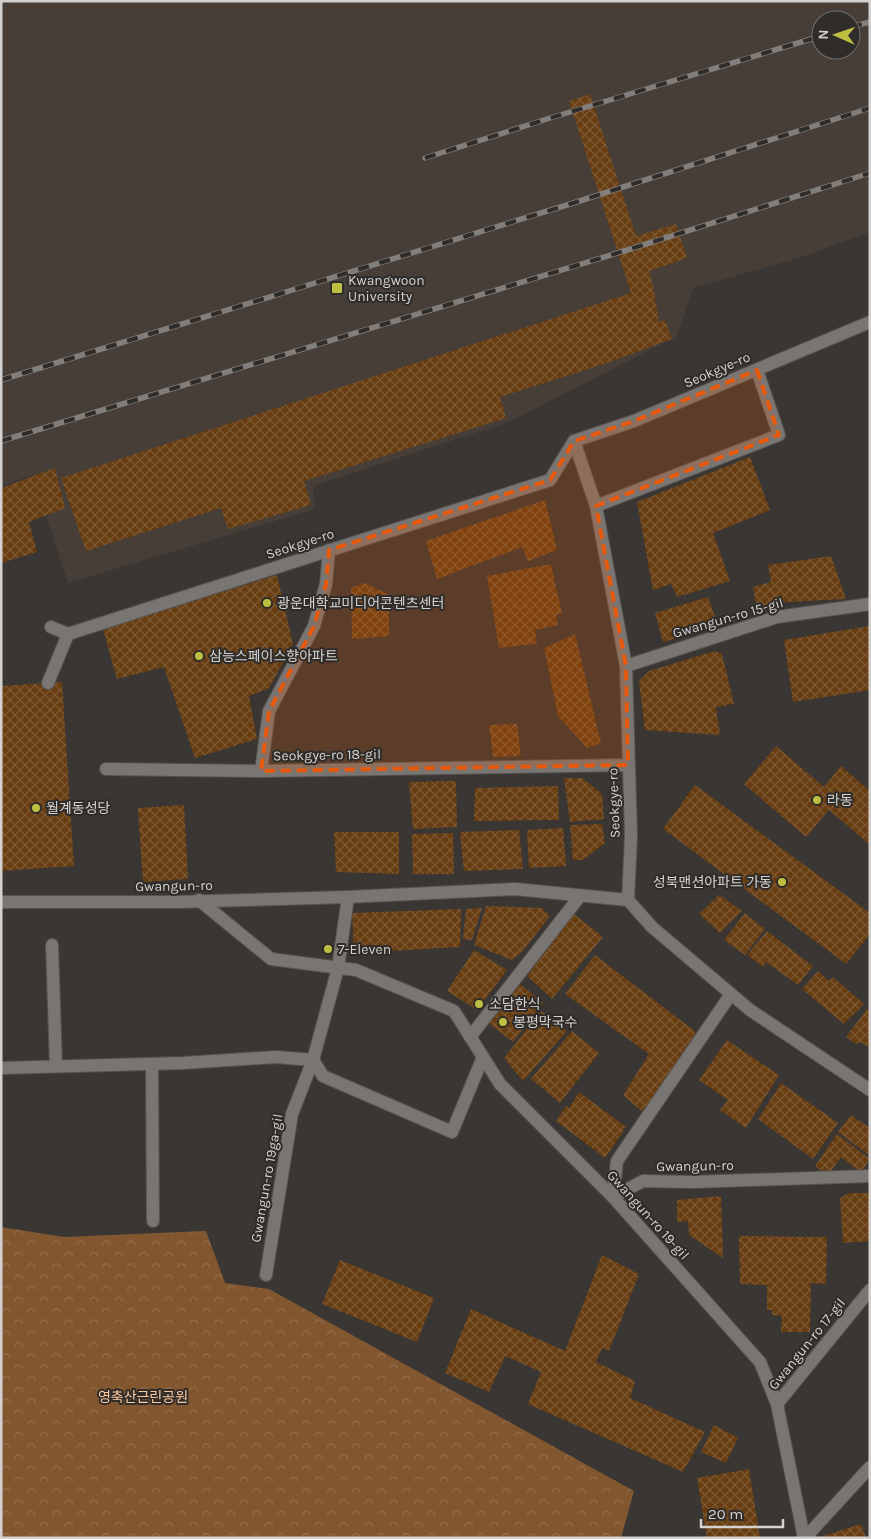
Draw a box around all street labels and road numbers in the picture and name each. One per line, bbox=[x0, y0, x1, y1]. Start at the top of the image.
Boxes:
street label: Seokgye-ro bbox=[681, 348, 753, 392]
street label: Seokgye-ro bbox=[264, 525, 336, 563]
street label: Gwangun-ro 15-gil bbox=[671, 594, 785, 642]
street label: Seokgye-ro 18-gil bbox=[273, 746, 381, 764]
street label: Seokgye-ro bbox=[604, 767, 624, 839]
street label: Gwangun-ro bbox=[135, 877, 213, 895]
street label: Gwangun-ro 19ga-gil bbox=[247, 1112, 287, 1244]
street label: Gwangun-ro bbox=[656, 1157, 734, 1175]
street label: Gwangun-ro 19-gil bbox=[603, 1167, 693, 1263]
street label: Gwangun-ro 17-gil bbox=[765, 1295, 849, 1393]

